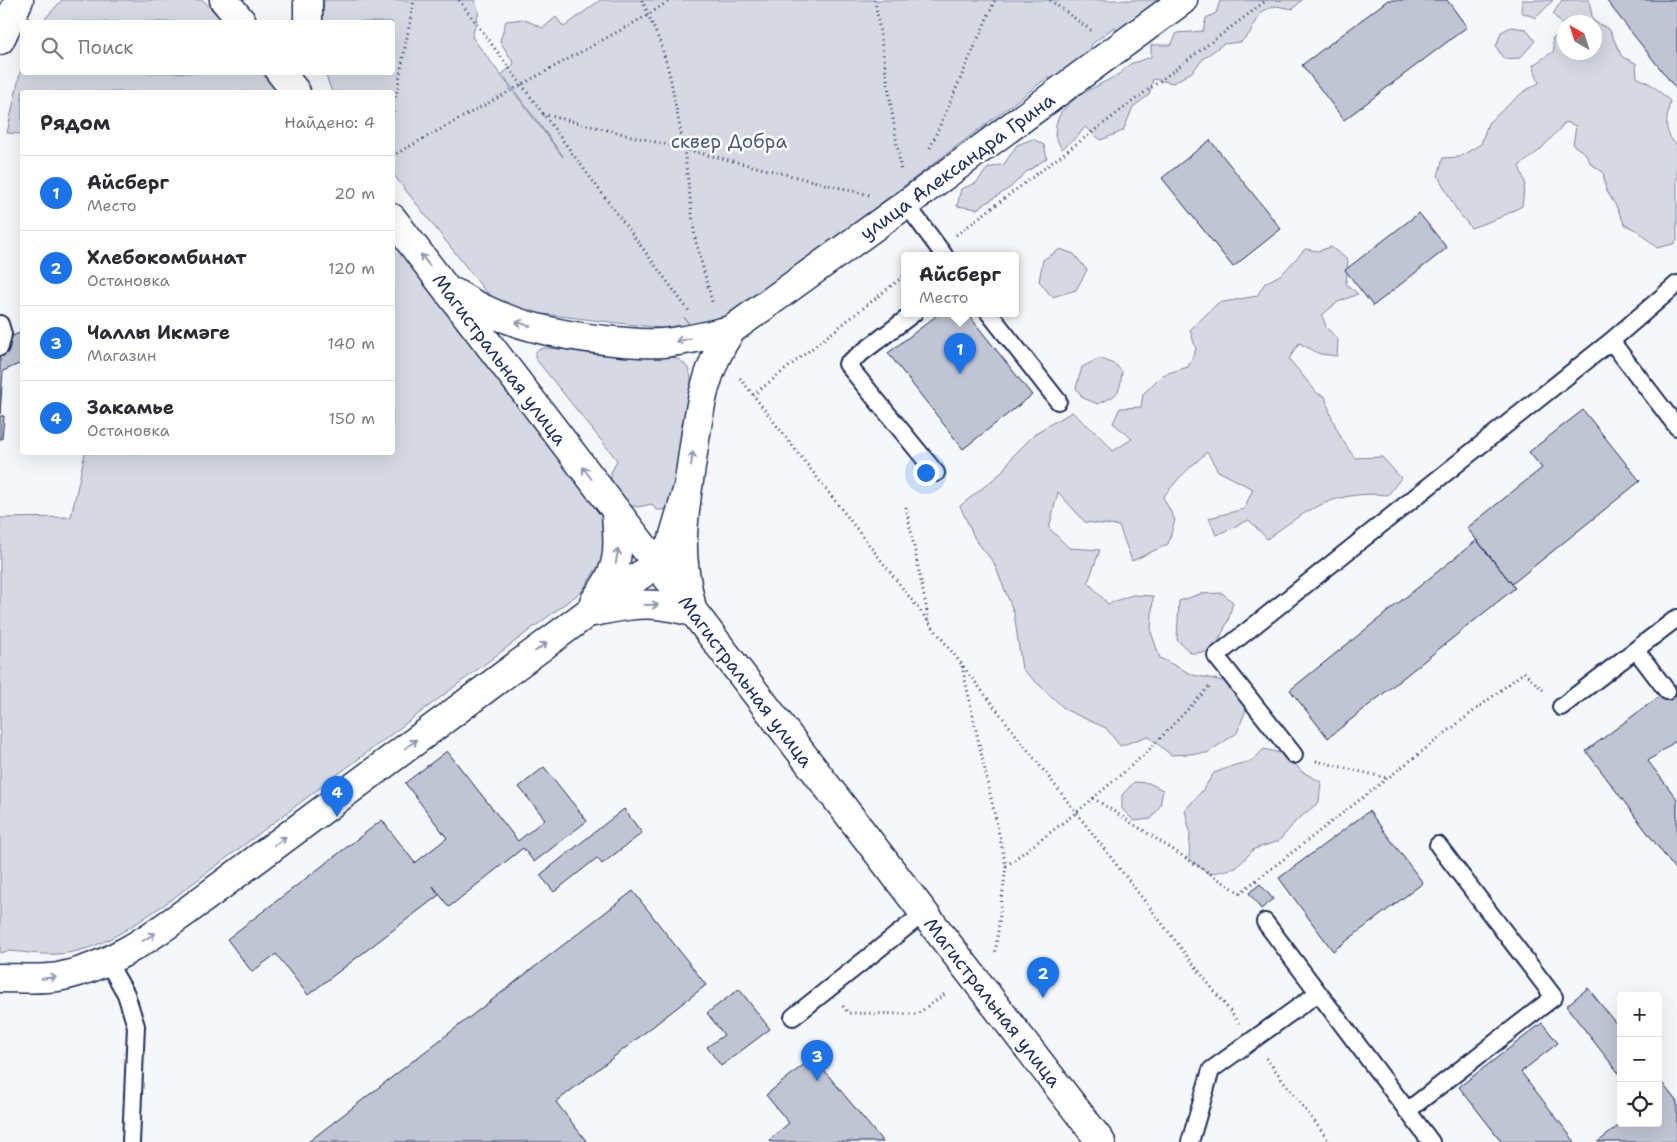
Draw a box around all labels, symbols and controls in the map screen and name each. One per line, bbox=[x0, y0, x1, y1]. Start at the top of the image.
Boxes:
north arrow bbox=[1557, 15, 1602, 60]
search box bbox=[20, 20, 395, 75]
icon: search bbox=[38, 34, 66, 62]
text: Поиск bbox=[78, 35, 133, 60]
street label: улица Александра Грина bbox=[855, 87, 1060, 246]
text: Рядом bbox=[40, 109, 110, 137]
text: Найдено: 4 bbox=[284, 112, 375, 133]
park label: сквер Добра bbox=[671, 129, 788, 154]
text: Айсберг bbox=[87, 170, 169, 195]
text: 1 bbox=[52, 183, 60, 204]
text: 20 m bbox=[334, 183, 375, 204]
text: Место bbox=[87, 195, 137, 216]
text: Хлебокомбинат bbox=[87, 245, 247, 270]
popup bbox=[901, 252, 1019, 317]
one-way arrow bbox=[420, 253, 430, 267]
text: 2 bbox=[50, 258, 62, 279]
text: 120 m bbox=[328, 258, 375, 279]
text: Айсберг bbox=[919, 262, 1001, 287]
street label: Магистральная улица bbox=[427, 268, 573, 450]
text: Остановка bbox=[87, 270, 170, 291]
text: Место bbox=[919, 287, 968, 308]
one-way arrow bbox=[515, 319, 531, 329]
text: Чаллы Икмәге bbox=[87, 320, 230, 345]
text: 3 bbox=[50, 333, 62, 354]
text: 140 m bbox=[328, 333, 375, 354]
pin: 1 bbox=[944, 333, 976, 374]
one-way arrow bbox=[675, 336, 691, 346]
text: Магазин bbox=[87, 345, 156, 366]
text: Закамье bbox=[87, 395, 174, 420]
text: 4 bbox=[50, 408, 62, 429]
text: 150 m bbox=[328, 408, 375, 429]
text: Остановка bbox=[87, 420, 170, 441]
one-way arrow bbox=[687, 452, 697, 468]
your location bbox=[913, 460, 939, 486]
one-way arrow bbox=[582, 466, 592, 480]
one-way arrow bbox=[612, 548, 622, 564]
street label: Магистральная улица bbox=[673, 590, 819, 772]
one-way arrow bbox=[642, 600, 659, 610]
one-way arrow bbox=[534, 642, 548, 652]
one-way arrow bbox=[404, 739, 418, 749]
pin: 4 bbox=[321, 776, 353, 817]
one-way arrow bbox=[273, 836, 287, 846]
street label: Магистральная улица bbox=[918, 912, 1067, 1093]
one-way arrow bbox=[142, 932, 156, 942]
pin: 2 bbox=[1027, 957, 1059, 998]
one-way arrow bbox=[40, 973, 56, 983]
map controls bbox=[1617, 992, 1662, 1127]
button: + bbox=[1617, 992, 1662, 1037]
button: − bbox=[1617, 1037, 1662, 1082]
pin: 3 bbox=[801, 1040, 833, 1081]
button: locate bbox=[1617, 1082, 1662, 1127]

